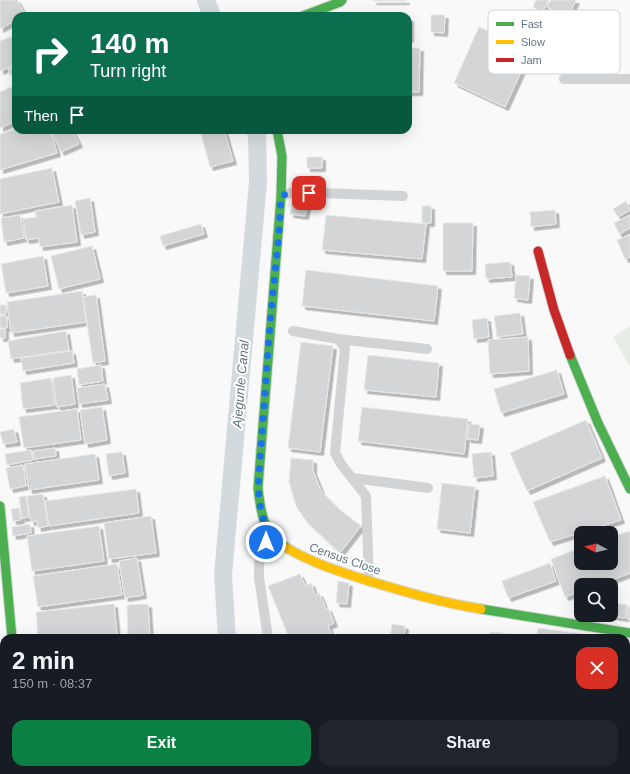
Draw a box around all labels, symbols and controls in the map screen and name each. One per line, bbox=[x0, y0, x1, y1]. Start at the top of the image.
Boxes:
legend bbox=[488, 10, 620, 74]
text: Fast bbox=[521, 18, 542, 30]
icon: right bbox=[24, 28, 76, 80]
text: 140 m bbox=[90, 28, 169, 59]
text: Slow bbox=[521, 36, 545, 48]
text: Jam bbox=[521, 54, 542, 66]
text: Turn right bbox=[90, 61, 166, 81]
icon: arrive bbox=[66, 104, 88, 126]
text: Then bbox=[24, 107, 58, 124]
pin bbox=[292, 176, 326, 210]
icon: arrive bbox=[298, 182, 320, 204]
water label: Ajegunle Canal bbox=[229, 338, 252, 430]
position arrow bbox=[245, 521, 287, 563]
north arrow bbox=[574, 526, 618, 570]
map controls bbox=[574, 526, 618, 622]
street label: Census Close bbox=[307, 540, 383, 578]
button: search bbox=[574, 578, 618, 622]
text: 2 min bbox=[12, 647, 75, 674]
button: close bbox=[576, 647, 618, 689]
text: 150 m · 08:37 bbox=[12, 676, 92, 691]
button: Exit bbox=[12, 720, 311, 766]
button: Share bbox=[319, 720, 618, 766]

